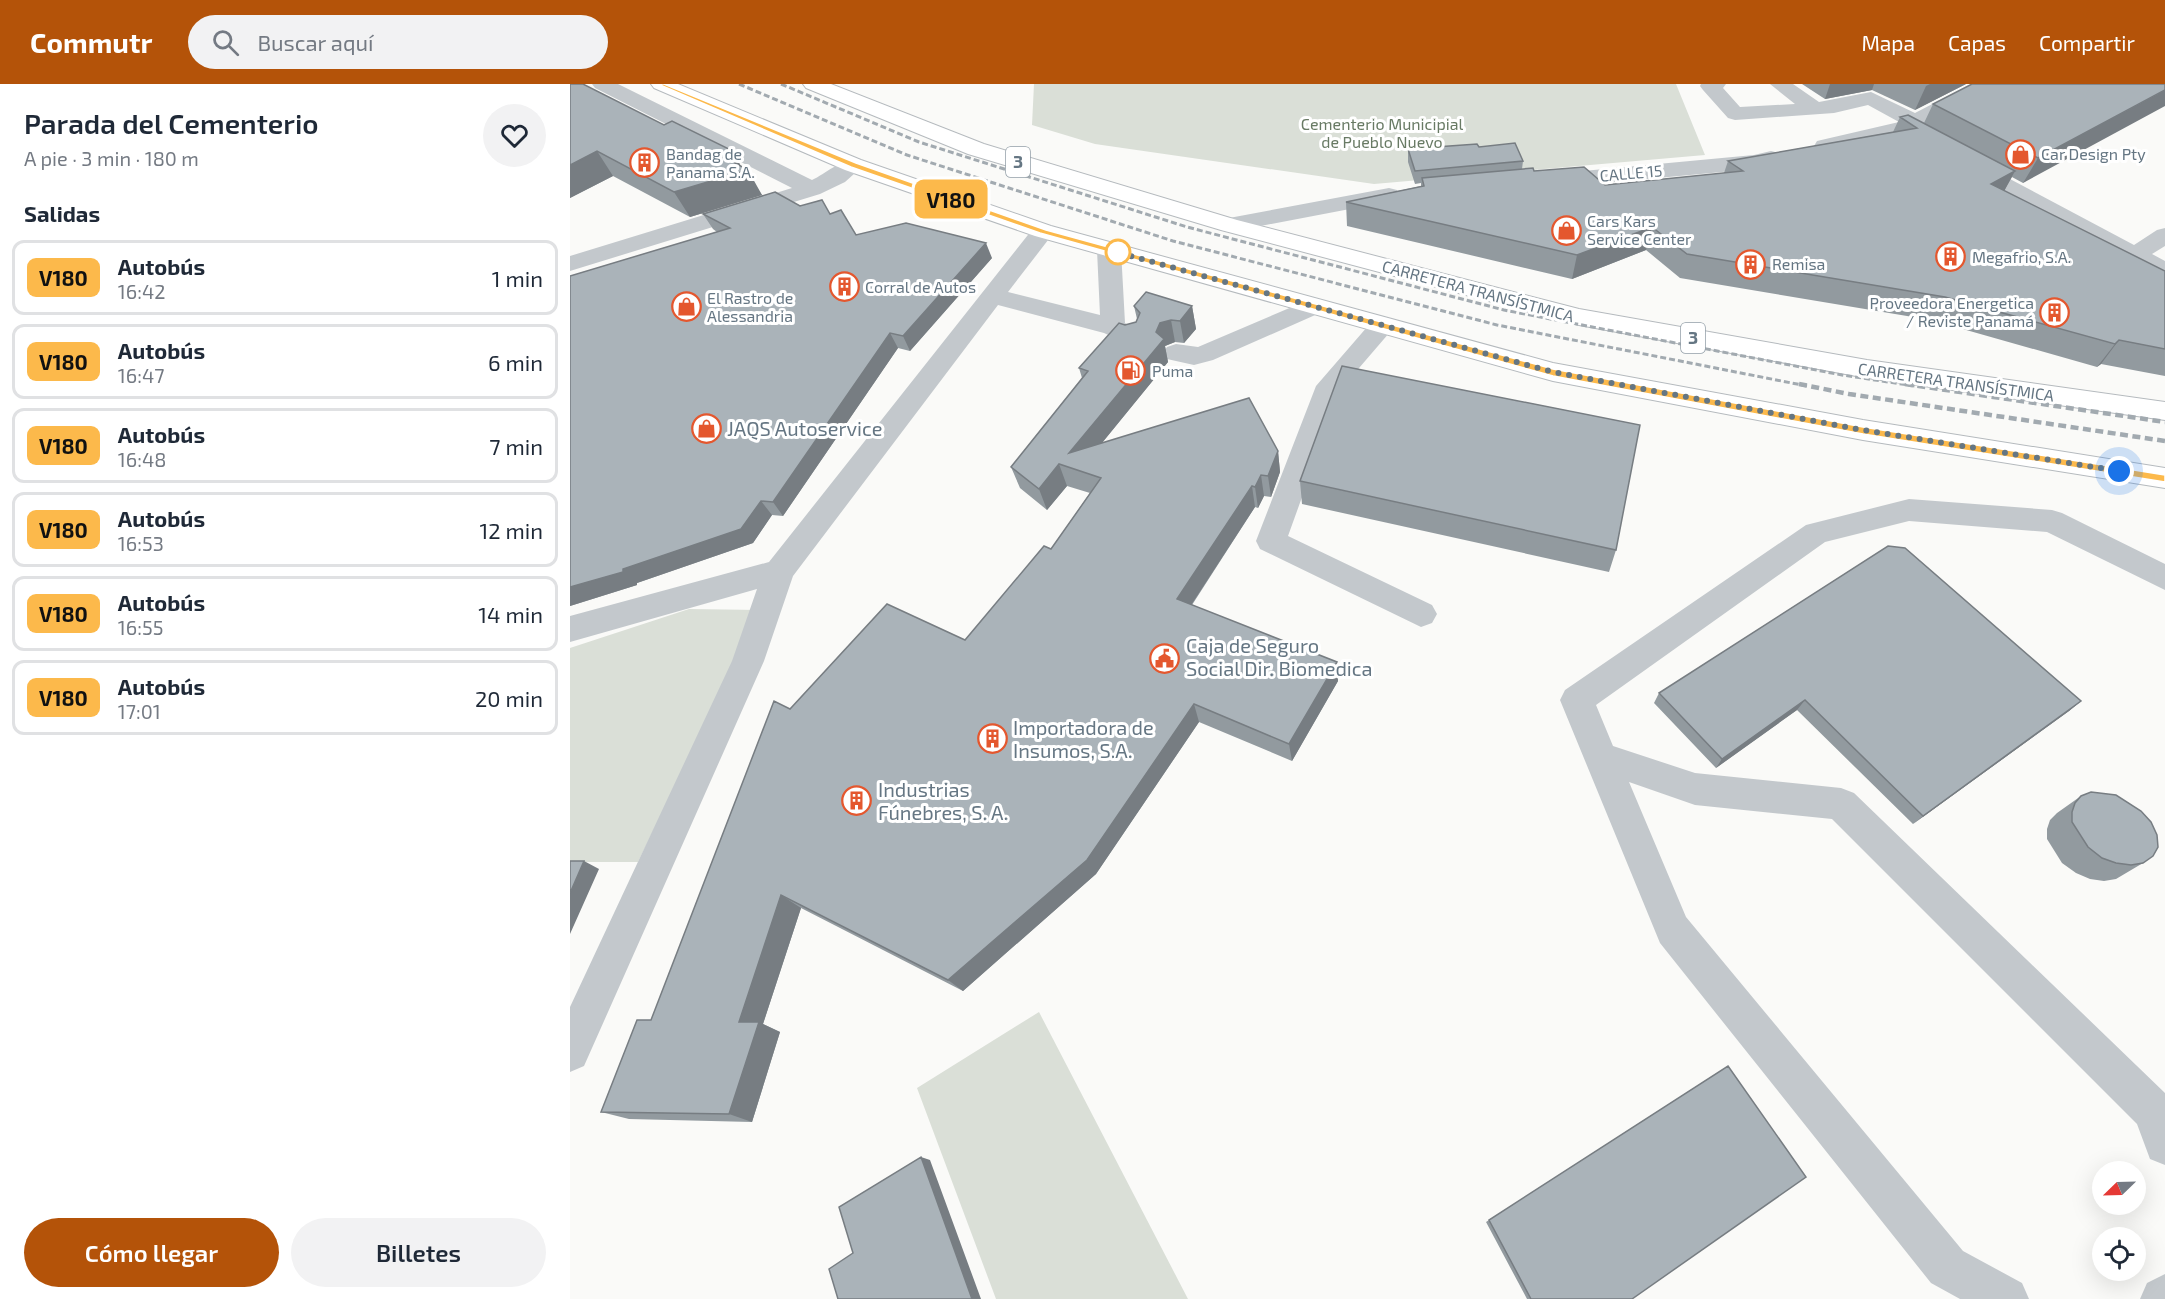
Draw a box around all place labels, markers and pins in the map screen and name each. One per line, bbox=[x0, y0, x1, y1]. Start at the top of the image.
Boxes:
shop icon: Car Design Pty bbox=[2004, 138, 2036, 170]
place label: Bandag de Panama S.A. bbox=[666, 144, 755, 181]
place label: Car Design Pty bbox=[2041, 144, 2146, 163]
building icon: Bandag de Panama S.A. bbox=[629, 147, 661, 179]
place label: Cars Kars Service Center bbox=[1587, 211, 1692, 248]
shop icon: Cars Kars Service Center bbox=[1550, 214, 1582, 246]
unlabelled marker bbox=[1105, 239, 1131, 265]
building icon: Megafrio, S.A. bbox=[1935, 241, 1967, 273]
place label: Megafrio, S.A. bbox=[1972, 247, 2071, 266]
building icon: Remisa bbox=[1735, 248, 1767, 280]
place label: Remisa bbox=[1772, 254, 1825, 273]
building icon: Corral de Autos bbox=[828, 271, 860, 303]
place label: Corral de Autos bbox=[865, 277, 976, 296]
place label: El Rastro de Alessandria bbox=[707, 288, 793, 325]
shop icon: El Rastro de Alessandria bbox=[670, 291, 702, 323]
place label: Proveedora Energetica / Reviste Panamá bbox=[1869, 293, 2034, 330]
building icon: Proveedora Energetica / Reviste Panamá bbox=[2039, 296, 2071, 328]
fuel station icon: Puma bbox=[1115, 355, 1147, 387]
place label: Puma bbox=[1152, 361, 1193, 380]
shop icon: JAQS Autoservice bbox=[690, 413, 722, 445]
place label: JAQS Autoservice bbox=[727, 416, 882, 440]
place label: Caja de Seguro Social Dir. Biomedica bbox=[1186, 633, 1373, 680]
public building icon: Caja de Seguro Social Dir. Biomedica bbox=[1149, 642, 1181, 674]
place label: Importadora de Insumos, S.A. bbox=[1013, 715, 1154, 762]
building icon: Importadora de Insumos, S.A. bbox=[976, 723, 1008, 755]
place label: Industrias Fúnebres, S. A. bbox=[878, 777, 1008, 824]
building icon: Industrias Fúnebres, S. A. bbox=[841, 785, 873, 817]

